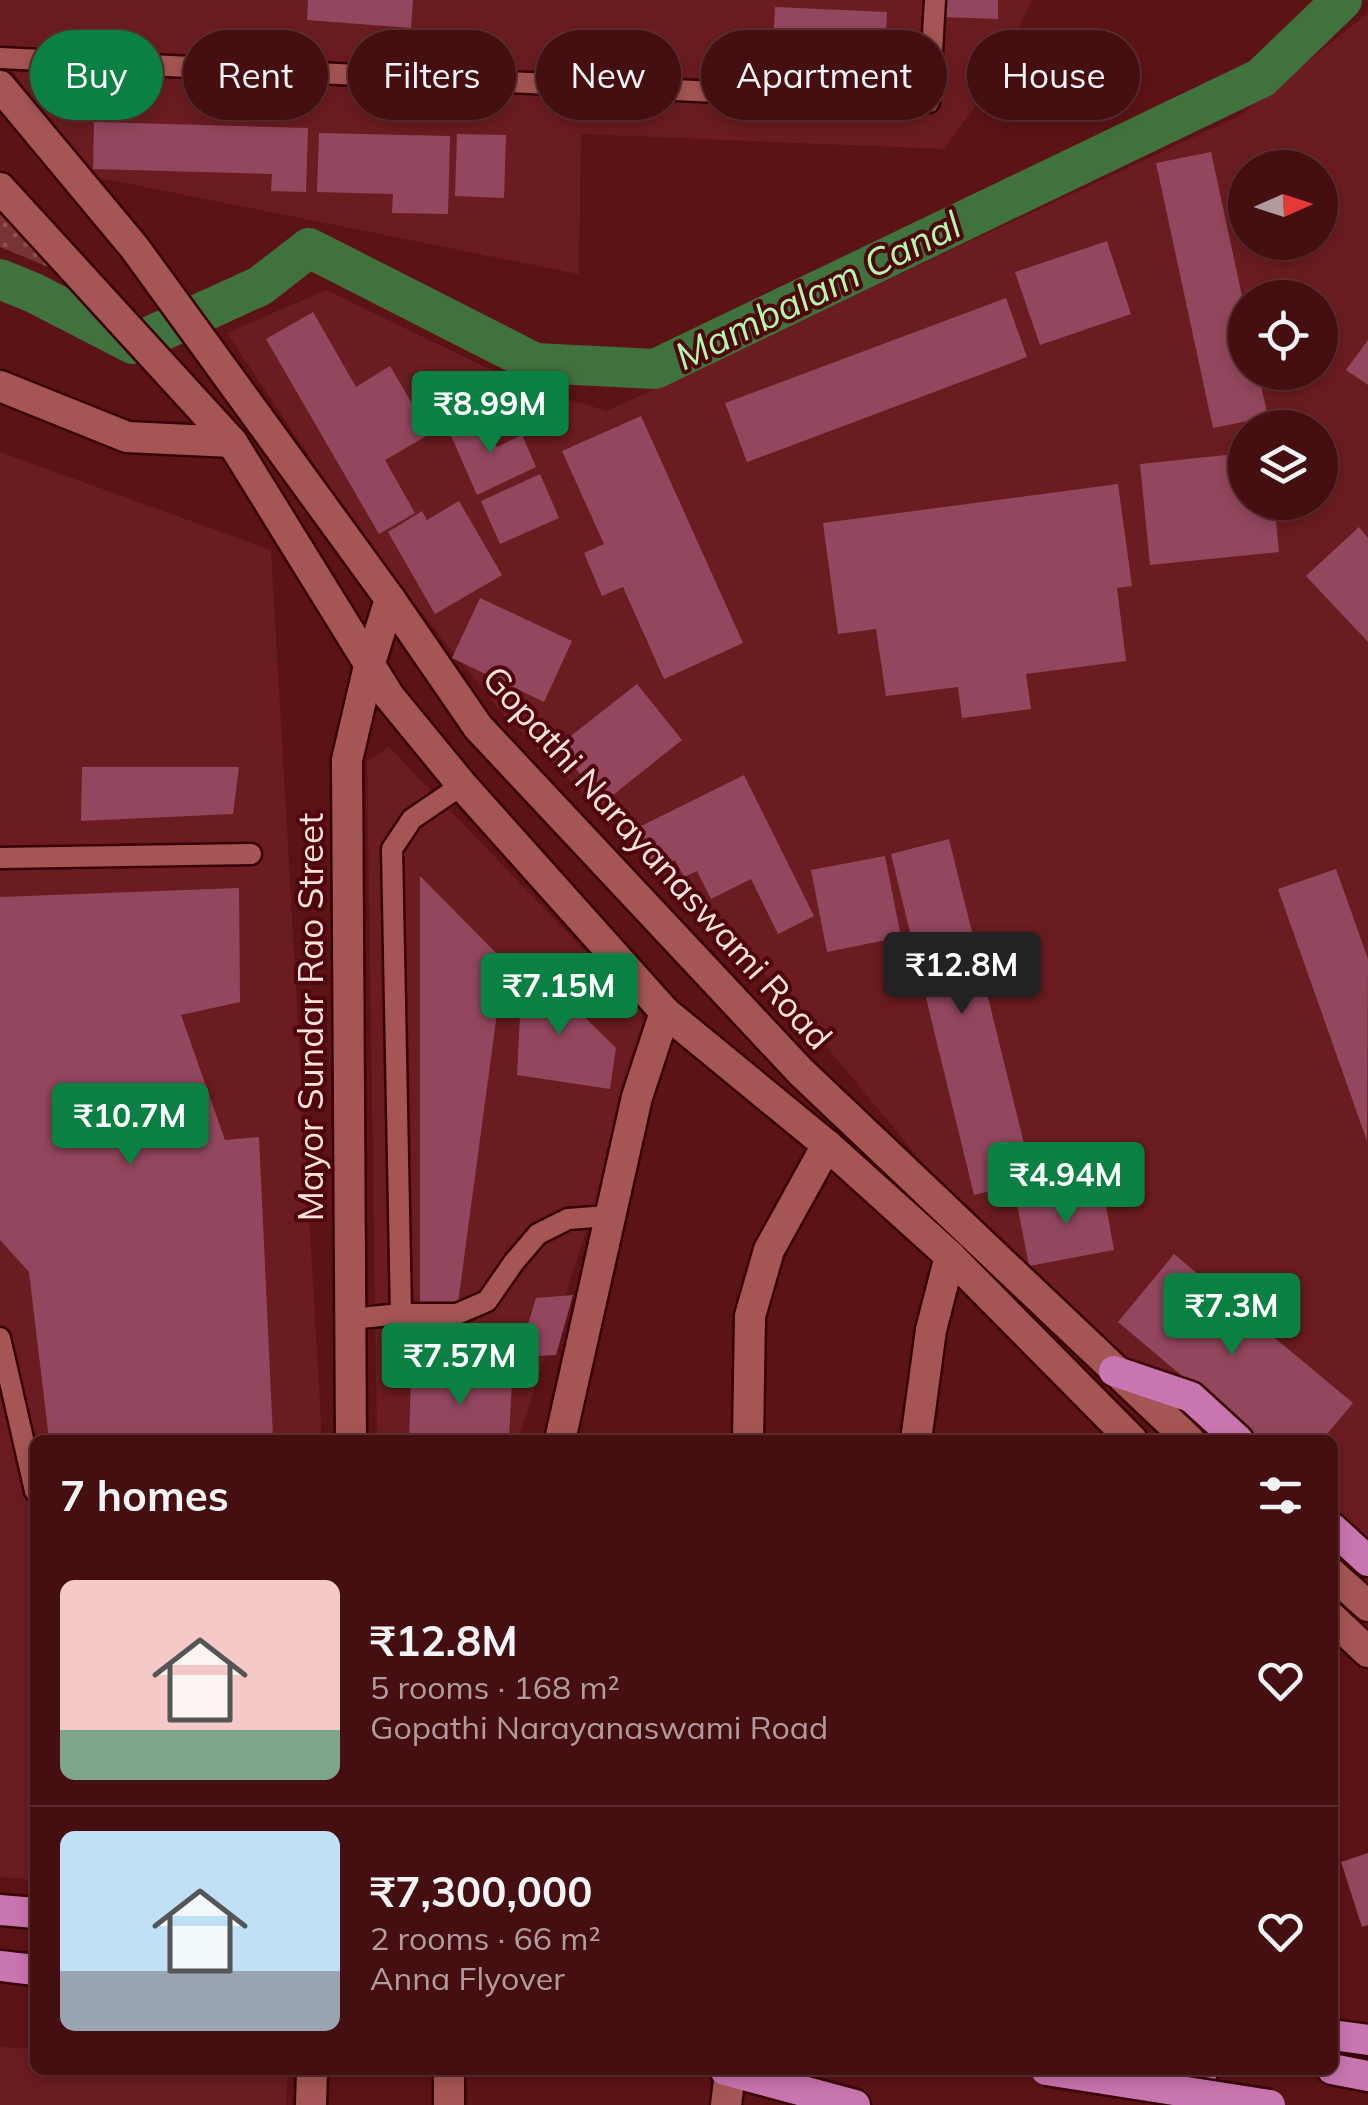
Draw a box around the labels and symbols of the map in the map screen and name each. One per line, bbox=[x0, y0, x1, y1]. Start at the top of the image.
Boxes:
north arrow bbox=[1228, 150, 1338, 260]
water label: Mambalam Canal bbox=[667, 200, 968, 380]
pin: ₹8.99M bbox=[409, 371, 571, 456]
street label: Gopathi Narayanaswami Road bbox=[474, 656, 842, 1058]
street label: Mayor Sundar Rao Street bbox=[288, 813, 332, 1221]
pin: ₹12.8M bbox=[881, 932, 1043, 1017]
pin: ₹7.15M bbox=[478, 953, 640, 1038]
pin: ₹10.7M bbox=[49, 1083, 211, 1168]
pin: ₹4.94M bbox=[985, 1142, 1147, 1227]
pin: ₹7.3M bbox=[1162, 1273, 1302, 1358]
pin: ₹7.57M bbox=[379, 1323, 541, 1408]

